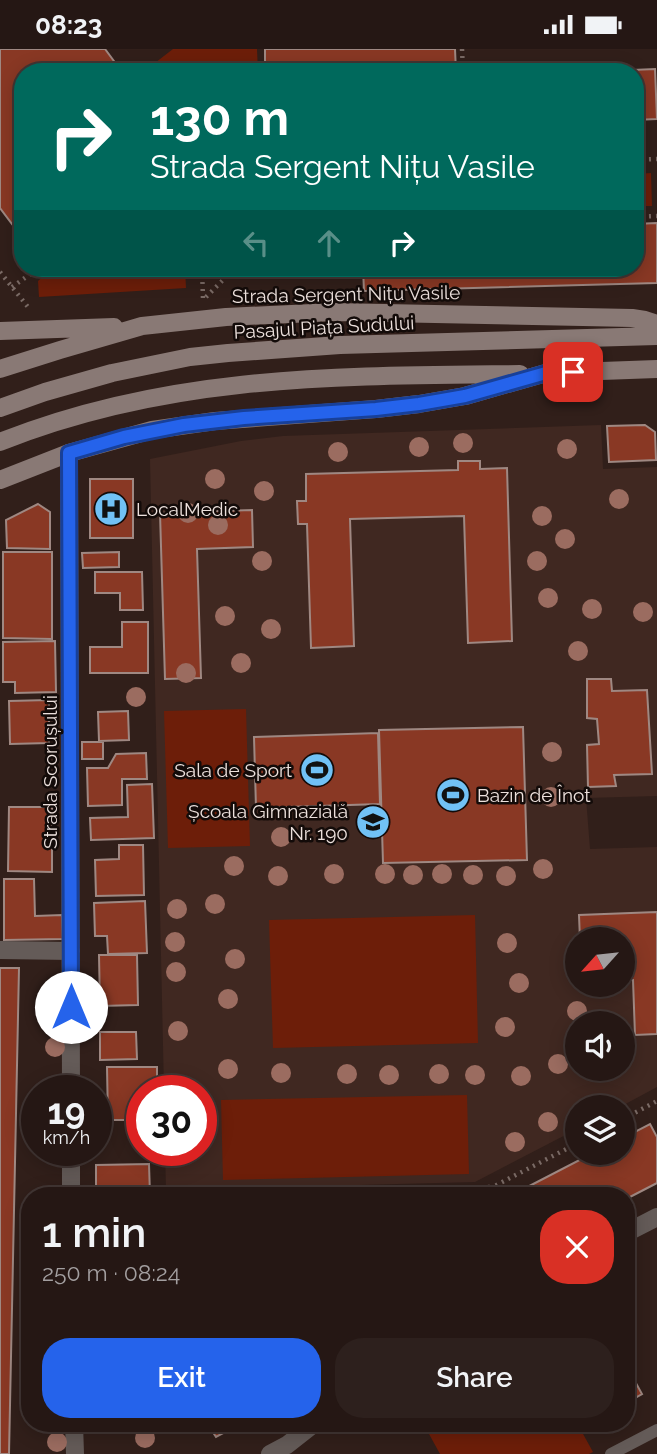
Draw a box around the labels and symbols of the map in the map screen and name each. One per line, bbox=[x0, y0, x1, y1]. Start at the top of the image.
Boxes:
street label: Strada Sergent Nițu Vasile bbox=[232, 281, 460, 307]
street label: Pasajul Piața Sudului bbox=[233, 311, 415, 343]
pin bbox=[543, 342, 603, 402]
hospital icon: LocalMedic bbox=[92, 490, 130, 528]
place label: LocalMedic bbox=[136, 498, 238, 520]
street label: Strada Scorușului bbox=[39, 695, 61, 849]
sports icon: Sala de Sport bbox=[298, 751, 336, 789]
place label: Sala de Sport bbox=[174, 759, 293, 781]
sports icon: Bazin de Înot bbox=[434, 776, 472, 814]
place label: Bazin de Înot bbox=[477, 784, 591, 806]
place label: Școala Gimnazială Nr. 190 bbox=[188, 800, 348, 844]
school or university icon: Școala Gimnazială Nr. 190 bbox=[354, 803, 392, 841]
north arrow bbox=[565, 927, 635, 997]
position arrow bbox=[34, 970, 108, 1044]
speed limit sign: 30 bbox=[126, 1075, 217, 1166]

